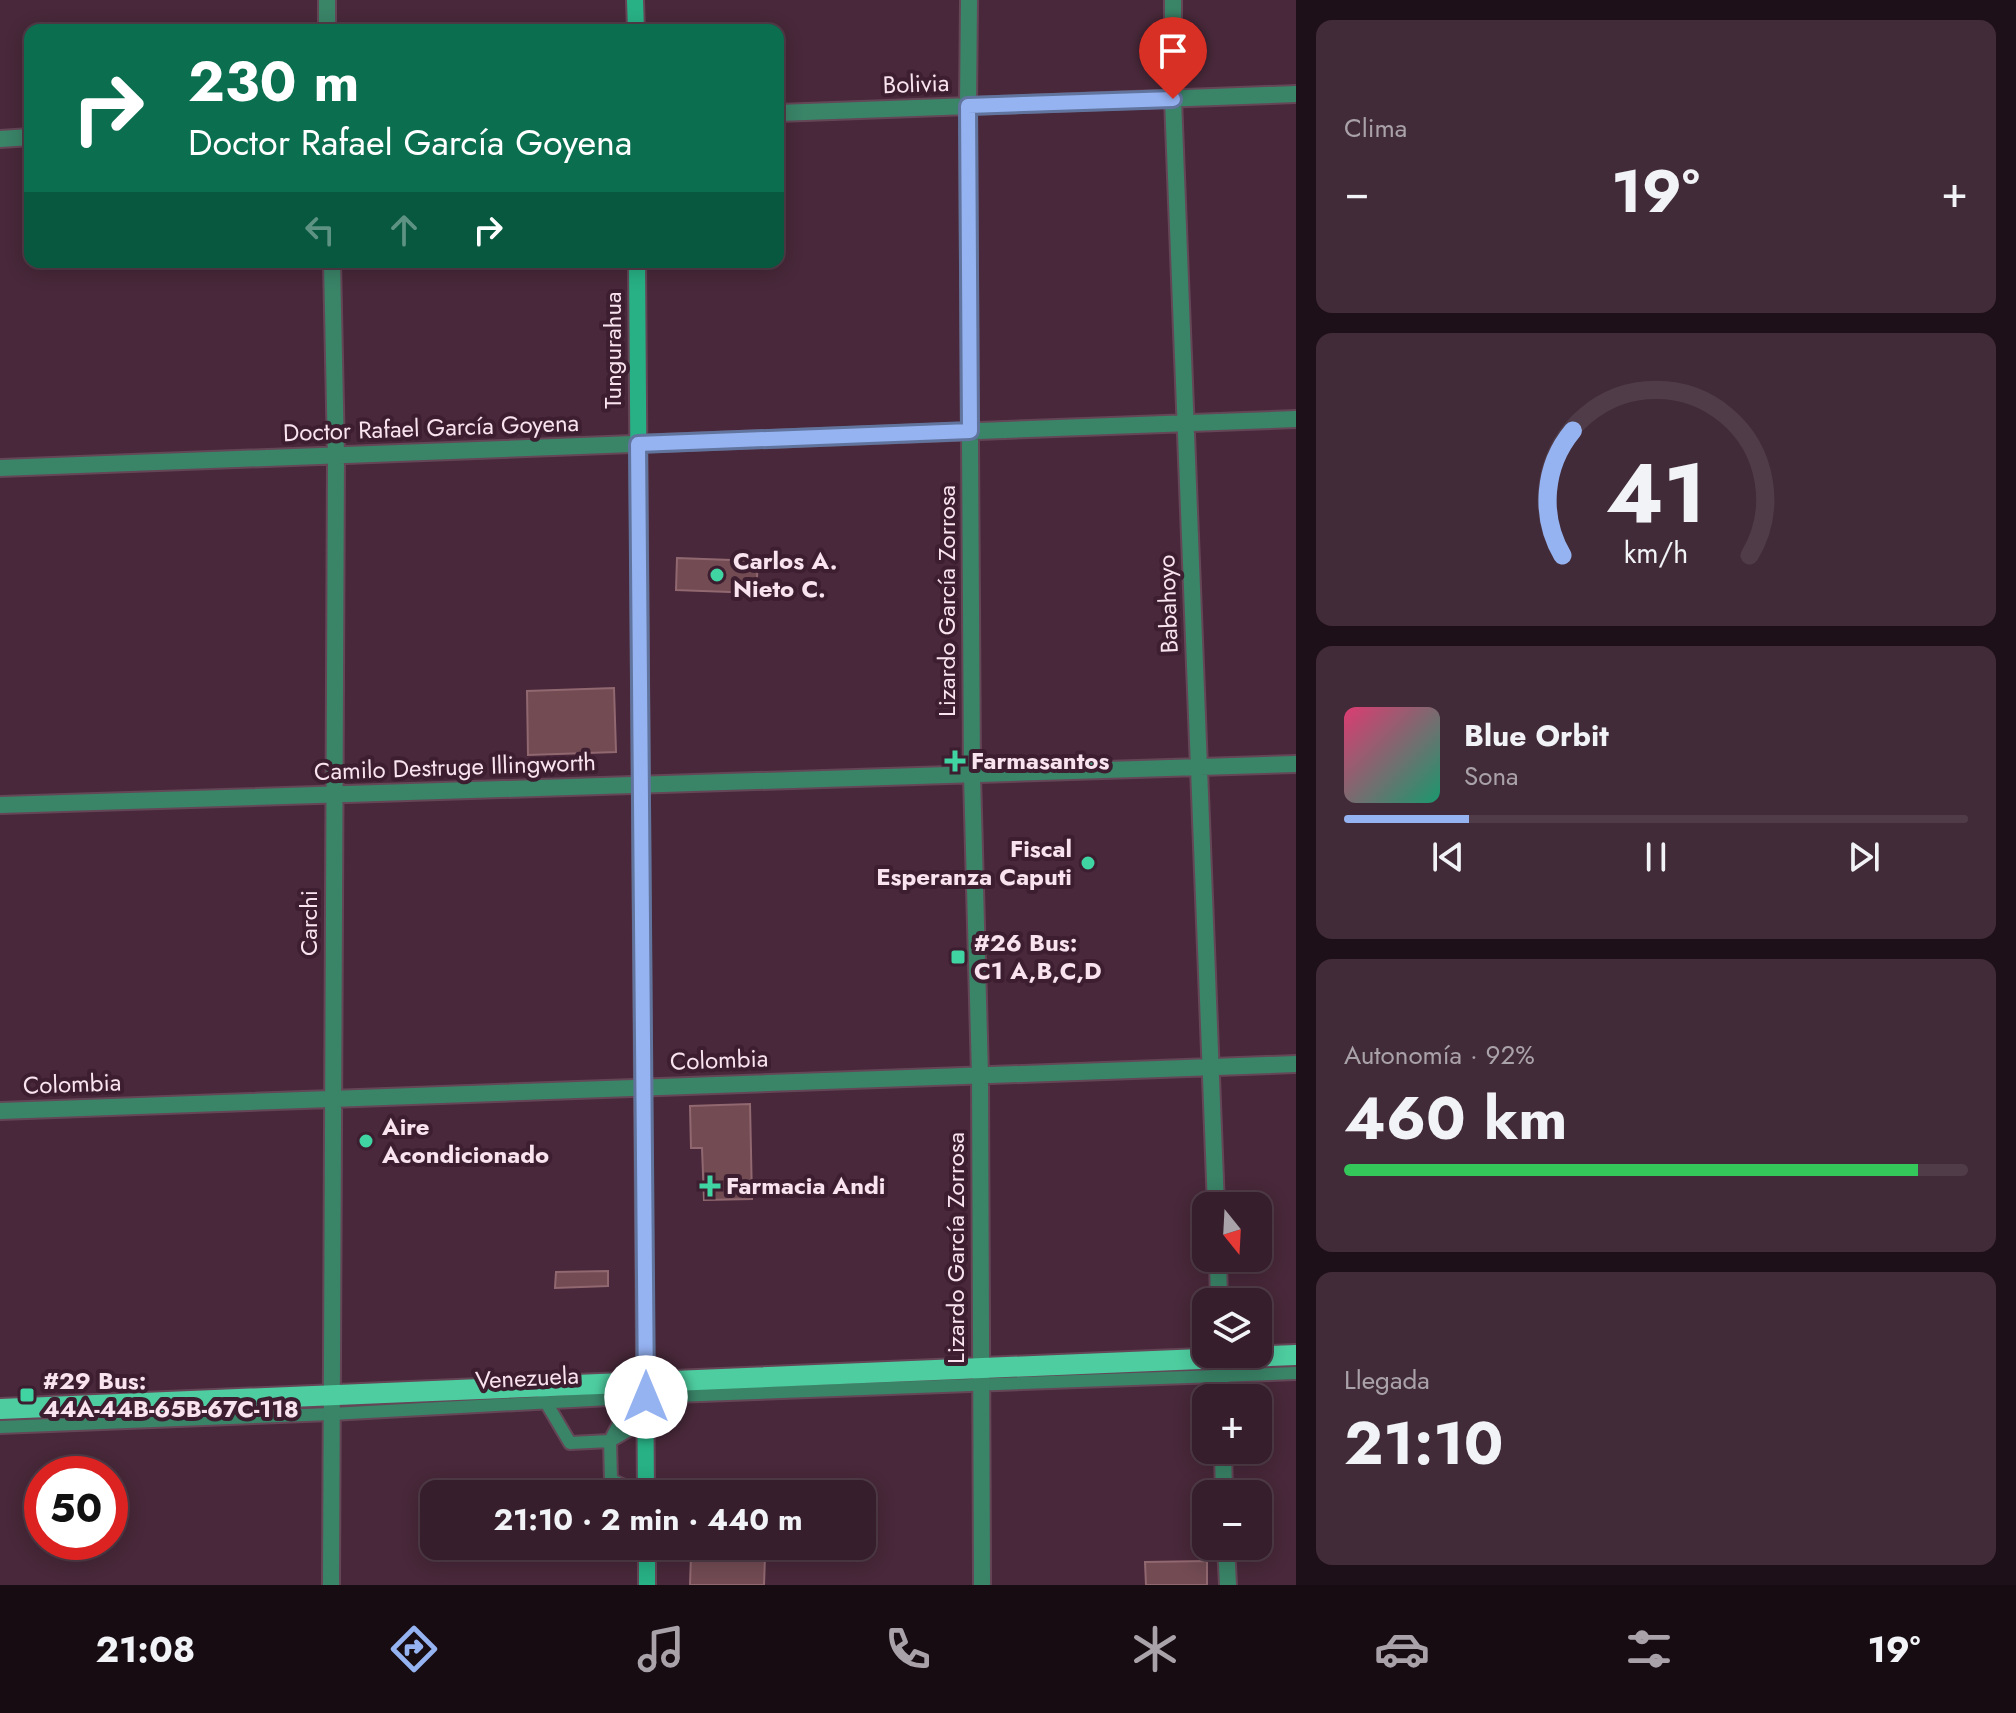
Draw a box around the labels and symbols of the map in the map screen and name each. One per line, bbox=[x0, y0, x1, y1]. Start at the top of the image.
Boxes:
pin bbox=[1139, 17, 1207, 99]
street label: Bolivia bbox=[882, 65, 950, 102]
street label: Tungurahua bbox=[595, 291, 630, 409]
street label: Doctor Rafael García Goyena bbox=[282, 405, 580, 450]
street label: Lizardo García Zorrosa bbox=[929, 485, 964, 717]
place label: Carlos A. Nieto C. bbox=[733, 543, 838, 606]
street label: Babahoyo bbox=[1148, 554, 1187, 654]
marker: Carlos A. Nieto C. bbox=[708, 566, 726, 584]
place label: Farmasantos bbox=[971, 743, 1109, 778]
street label: Camilo Destruge Illingworth bbox=[313, 744, 597, 789]
marker: Farmasantos bbox=[946, 752, 964, 770]
place label: Fiscal Esperanza Caputi bbox=[876, 831, 1072, 894]
marker: Fiscal Esperanza Caputi bbox=[1079, 854, 1097, 872]
street label: Carchi bbox=[291, 890, 326, 956]
place label: #26 Bus: C1 A,B,C,D bbox=[974, 925, 1102, 988]
marker: #26 Bus: C1 A,B,C,D bbox=[949, 948, 967, 966]
street label: Colombia bbox=[669, 1040, 769, 1079]
street label: Colombia bbox=[22, 1064, 122, 1103]
place label: Aire Acondicionado bbox=[381, 1109, 549, 1172]
marker: Aire Acondicionado bbox=[357, 1132, 375, 1150]
street label: Lizardo García Zorrosa bbox=[938, 1132, 973, 1364]
place label: Farmacia Andi bbox=[726, 1168, 885, 1203]
marker: Farmacia Andi bbox=[701, 1177, 719, 1195]
north arrow bbox=[1192, 1192, 1272, 1272]
position arrow bbox=[604, 1355, 688, 1439]
street label: Venezuela bbox=[474, 1357, 580, 1398]
place label: #29 Bus: 44A-44B-65B-67C-118 bbox=[43, 1363, 299, 1426]
marker: #29 Bus: 44A-44B-65B-67C-118 bbox=[18, 1386, 36, 1404]
speed limit sign: 50 bbox=[24, 1456, 128, 1560]

